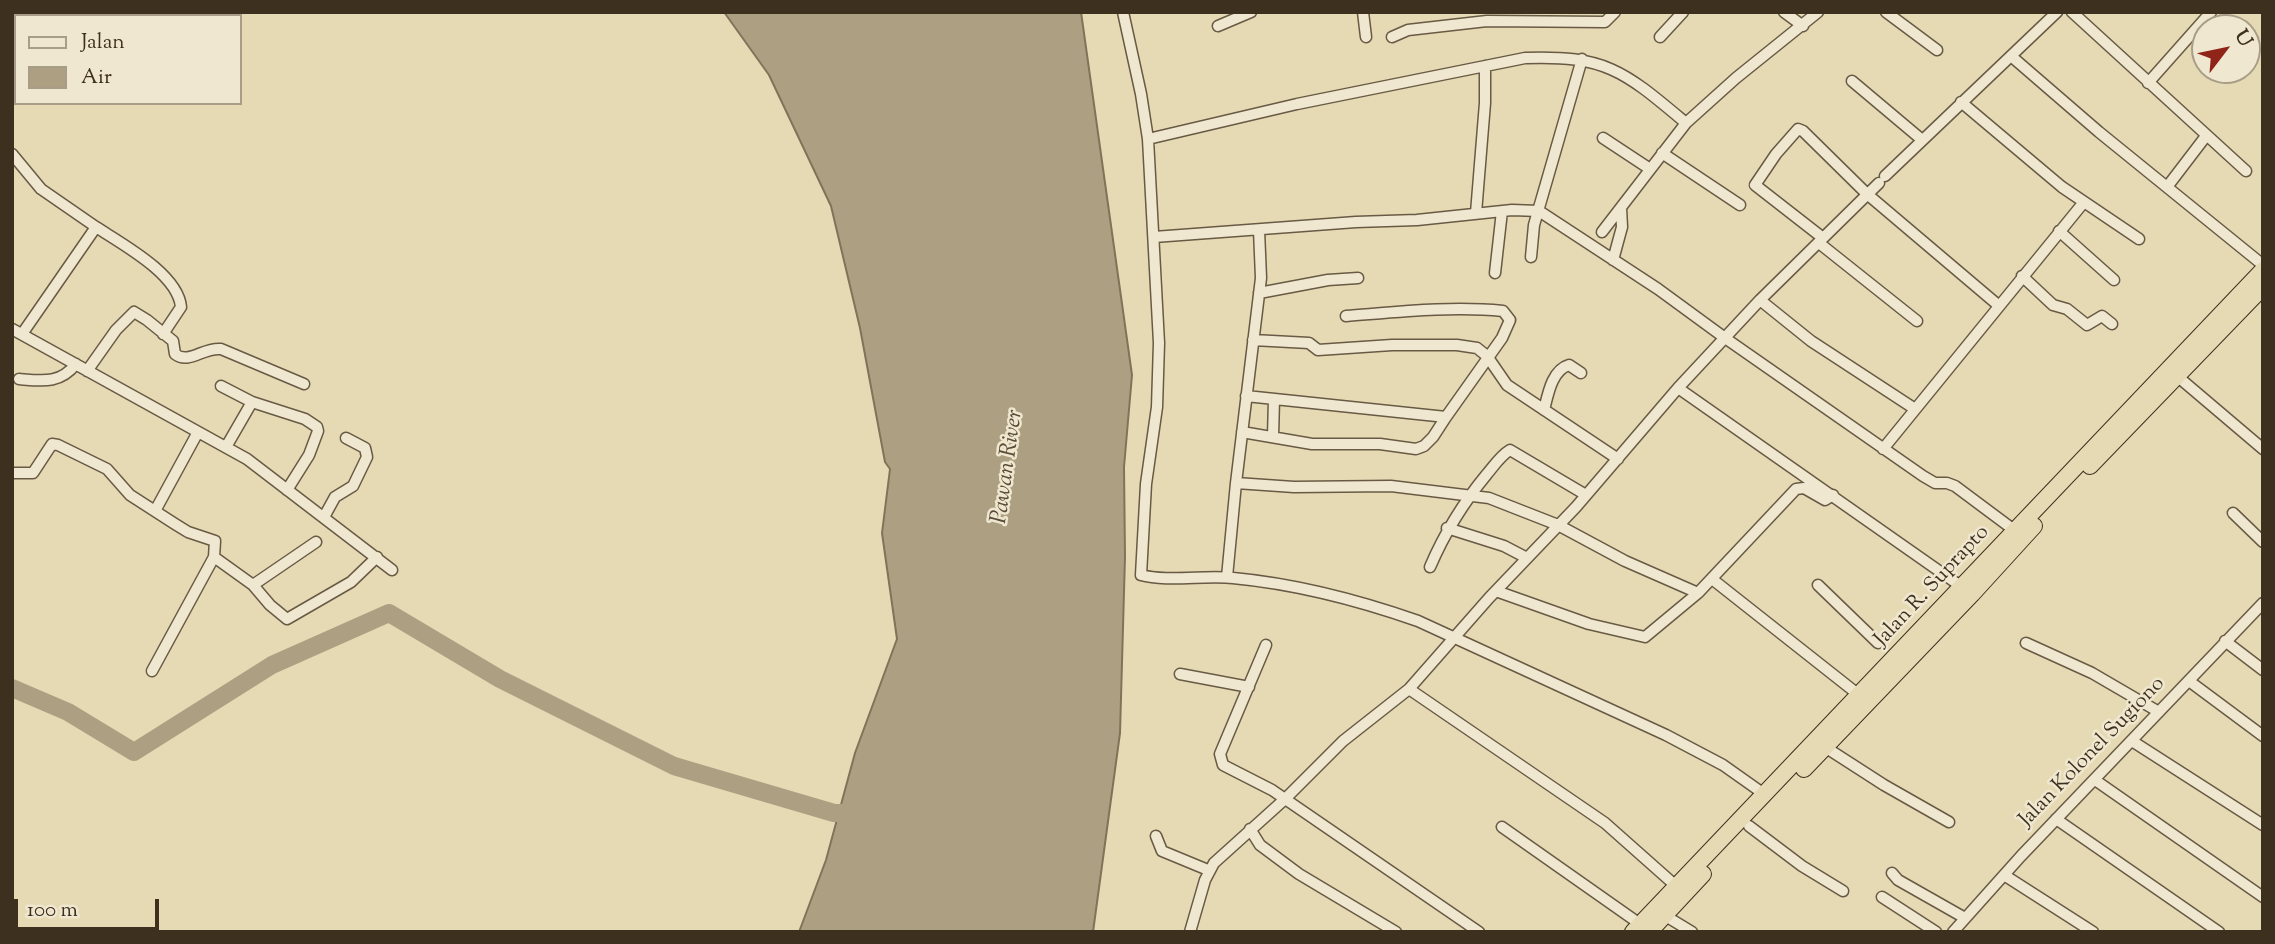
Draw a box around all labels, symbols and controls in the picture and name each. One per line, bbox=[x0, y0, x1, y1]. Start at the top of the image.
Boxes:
legend bbox=[14, 14, 242, 105]
north arrow bbox=[2191, 14, 2261, 84]
text: U bbox=[2227, 25, 2258, 52]
text: Jalan bbox=[81, 28, 125, 58]
text: Air bbox=[81, 63, 112, 93]
water label: Pawan River bbox=[987, 408, 1031, 526]
street label: Jalan R. Suprapto bbox=[1870, 521, 1996, 653]
street label: Jalan Kolonel Sugiono bbox=[2015, 673, 2171, 833]
scale bar bbox=[18, 884, 163, 928]
text: 100 m bbox=[27, 896, 78, 926]

